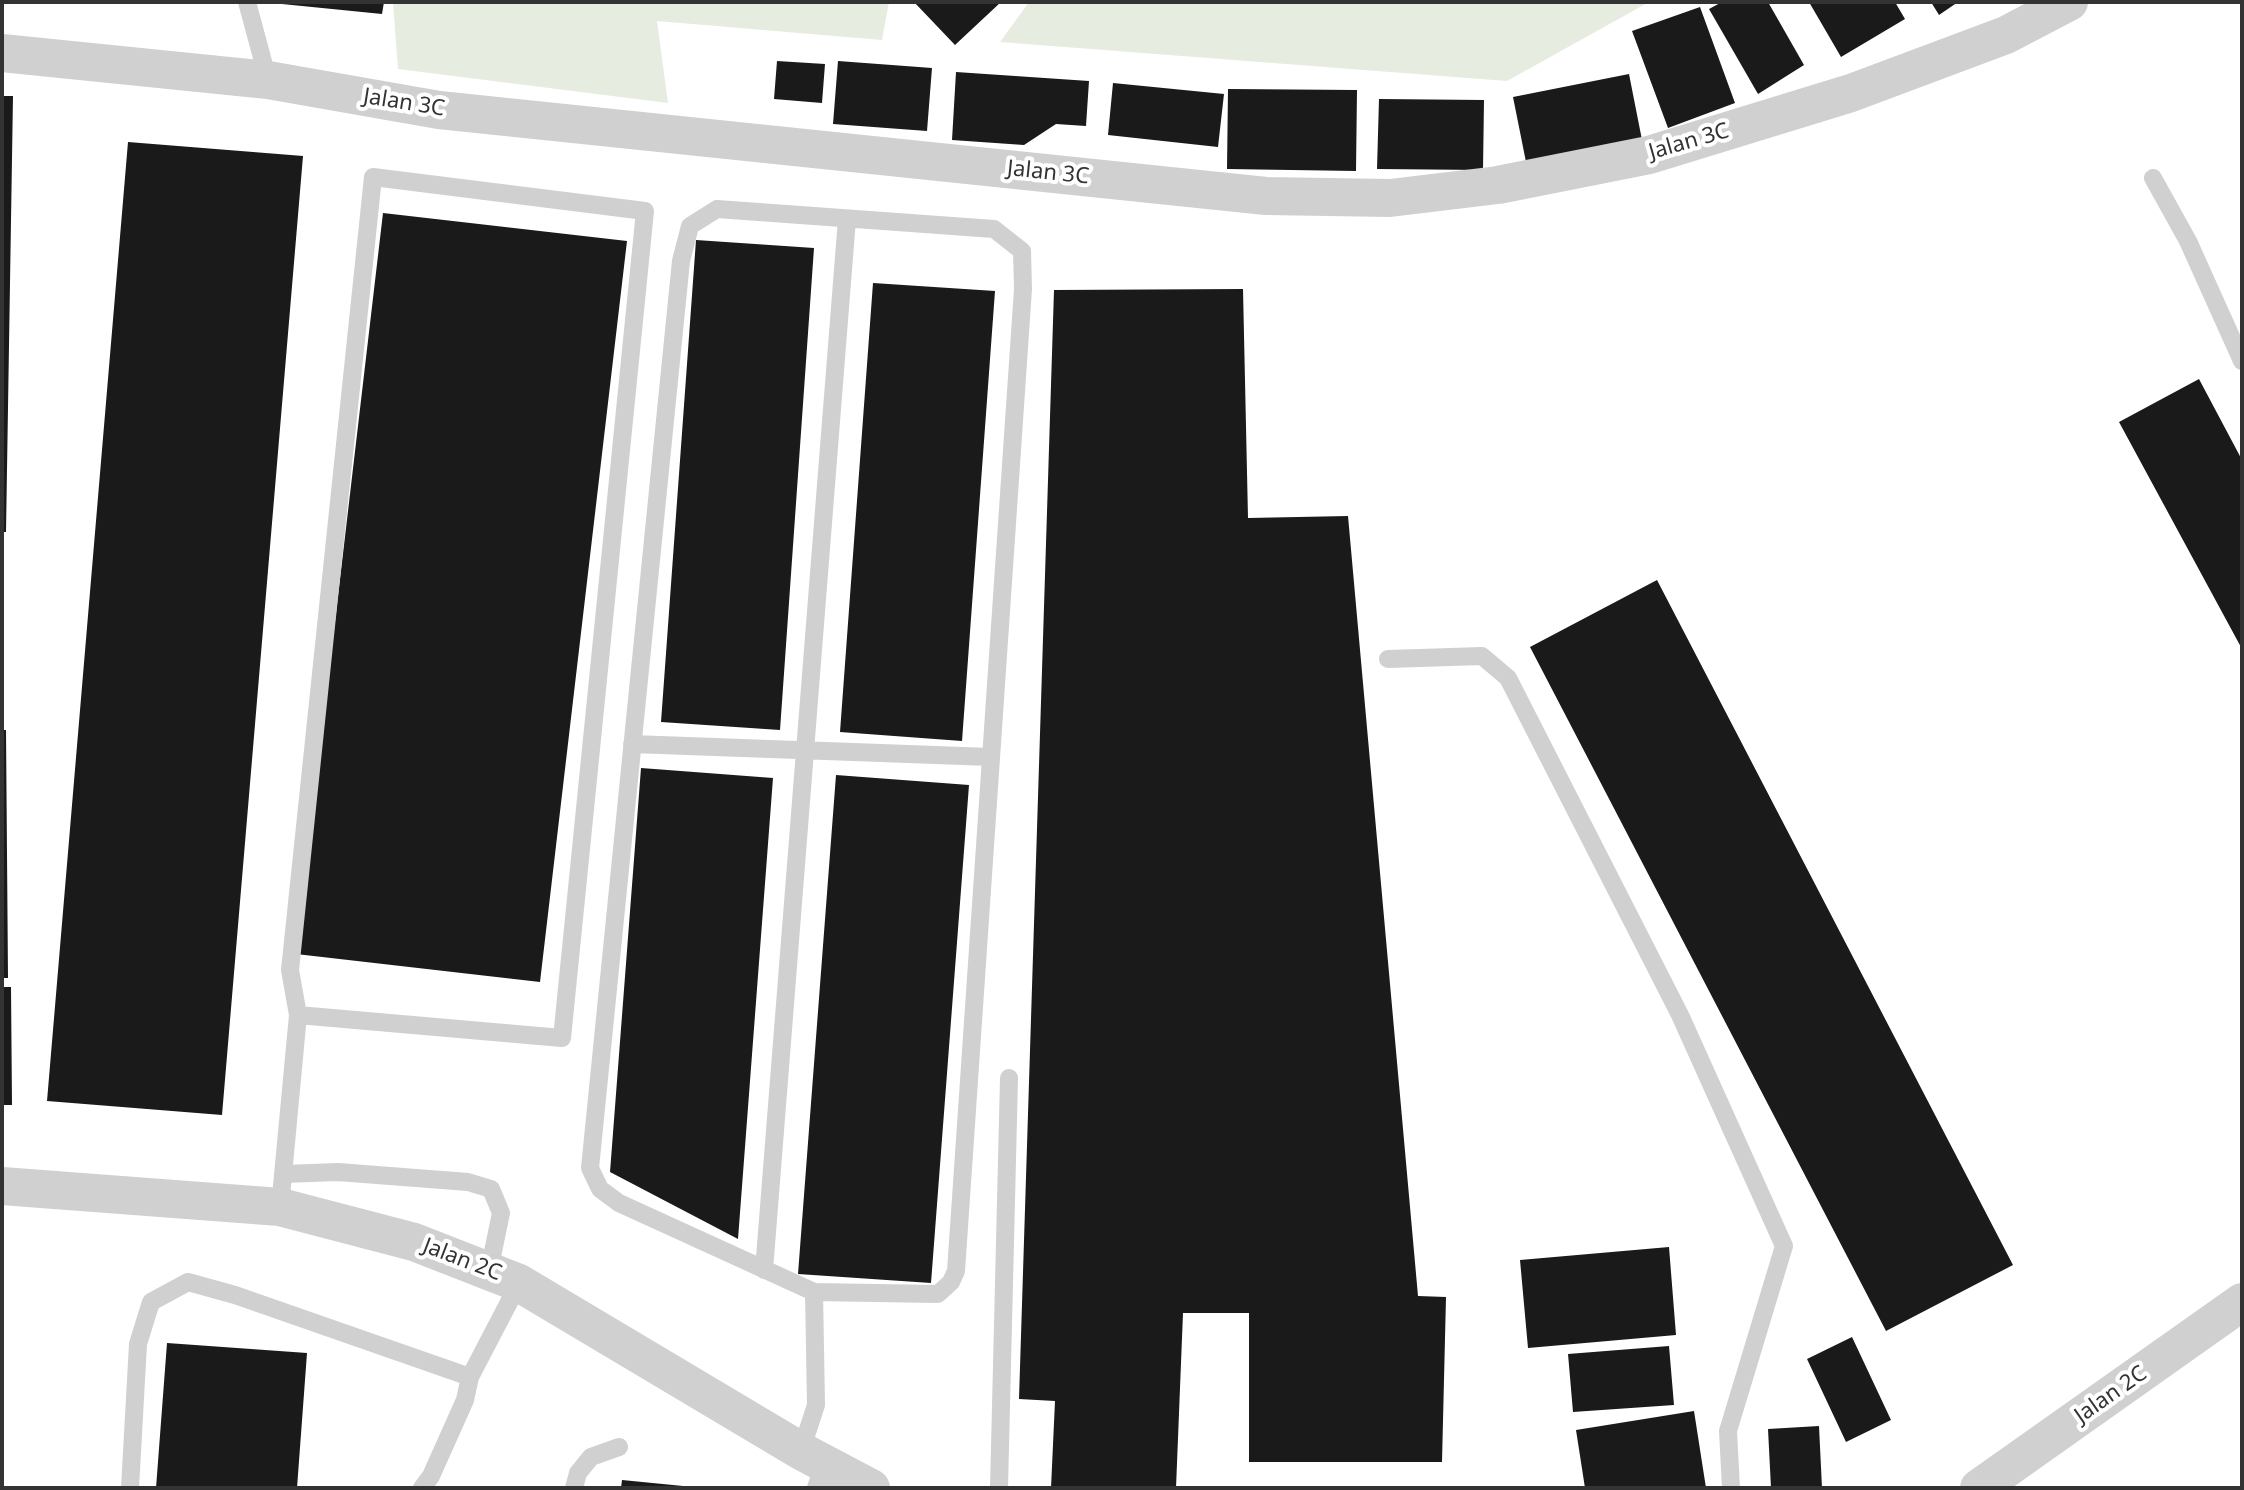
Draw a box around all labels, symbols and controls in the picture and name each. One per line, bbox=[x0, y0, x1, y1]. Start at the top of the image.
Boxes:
street label: Jalan 3C bbox=[361, 84, 447, 122]
street label: Jalan 3C bbox=[1646, 118, 1732, 166]
street label: Jalan 3C bbox=[1006, 156, 1090, 190]
street label: Jalan 2C bbox=[419, 1233, 505, 1287]
street label: Jalan 2C bbox=[2070, 1361, 2152, 1429]

